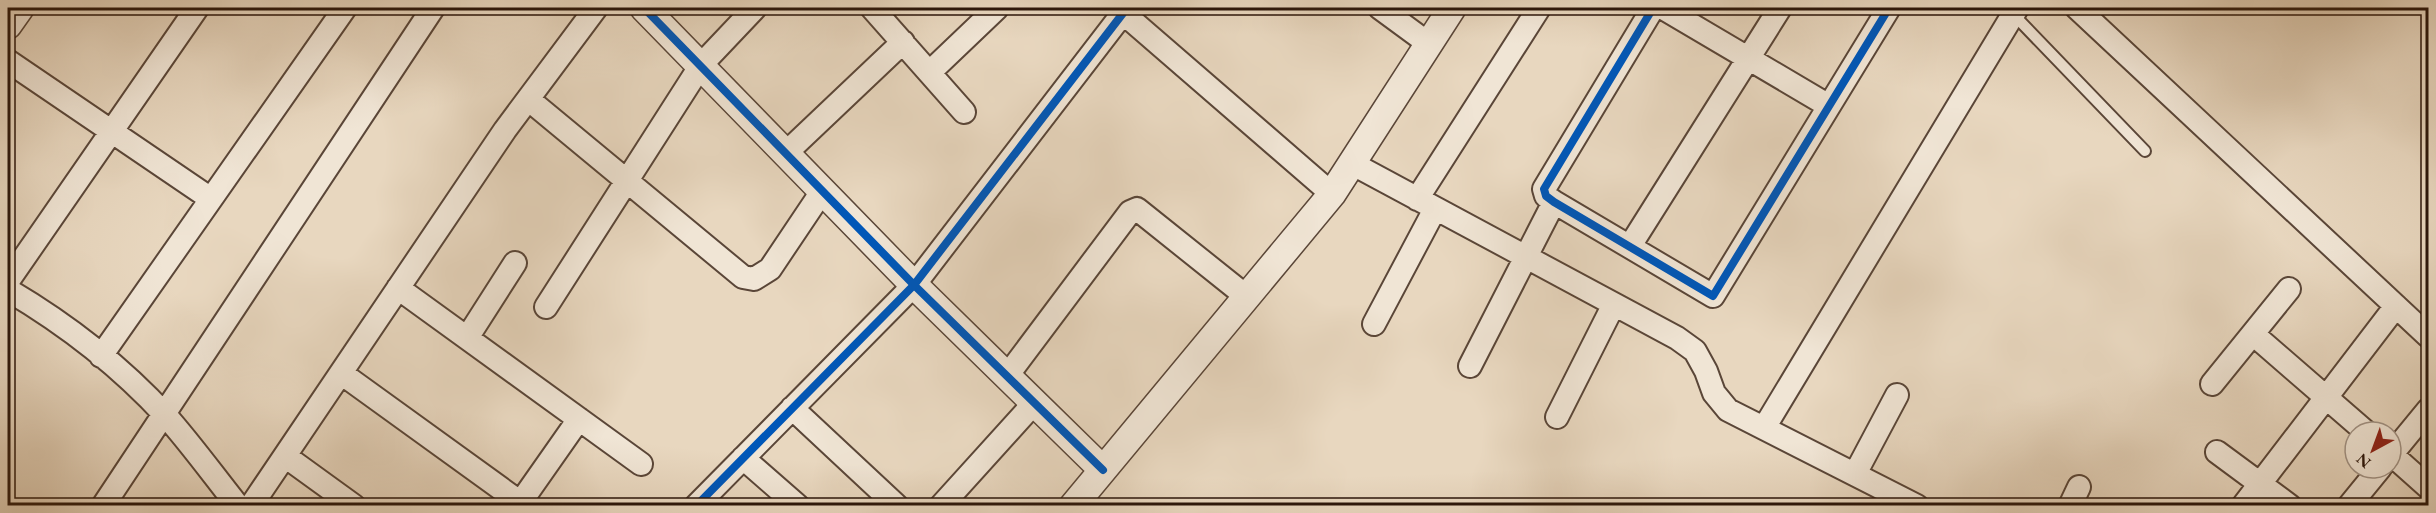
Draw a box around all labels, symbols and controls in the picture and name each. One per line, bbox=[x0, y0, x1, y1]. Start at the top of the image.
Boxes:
north arrow bbox=[2343, 420, 2403, 480]
text: N bbox=[2352, 449, 2375, 473]

